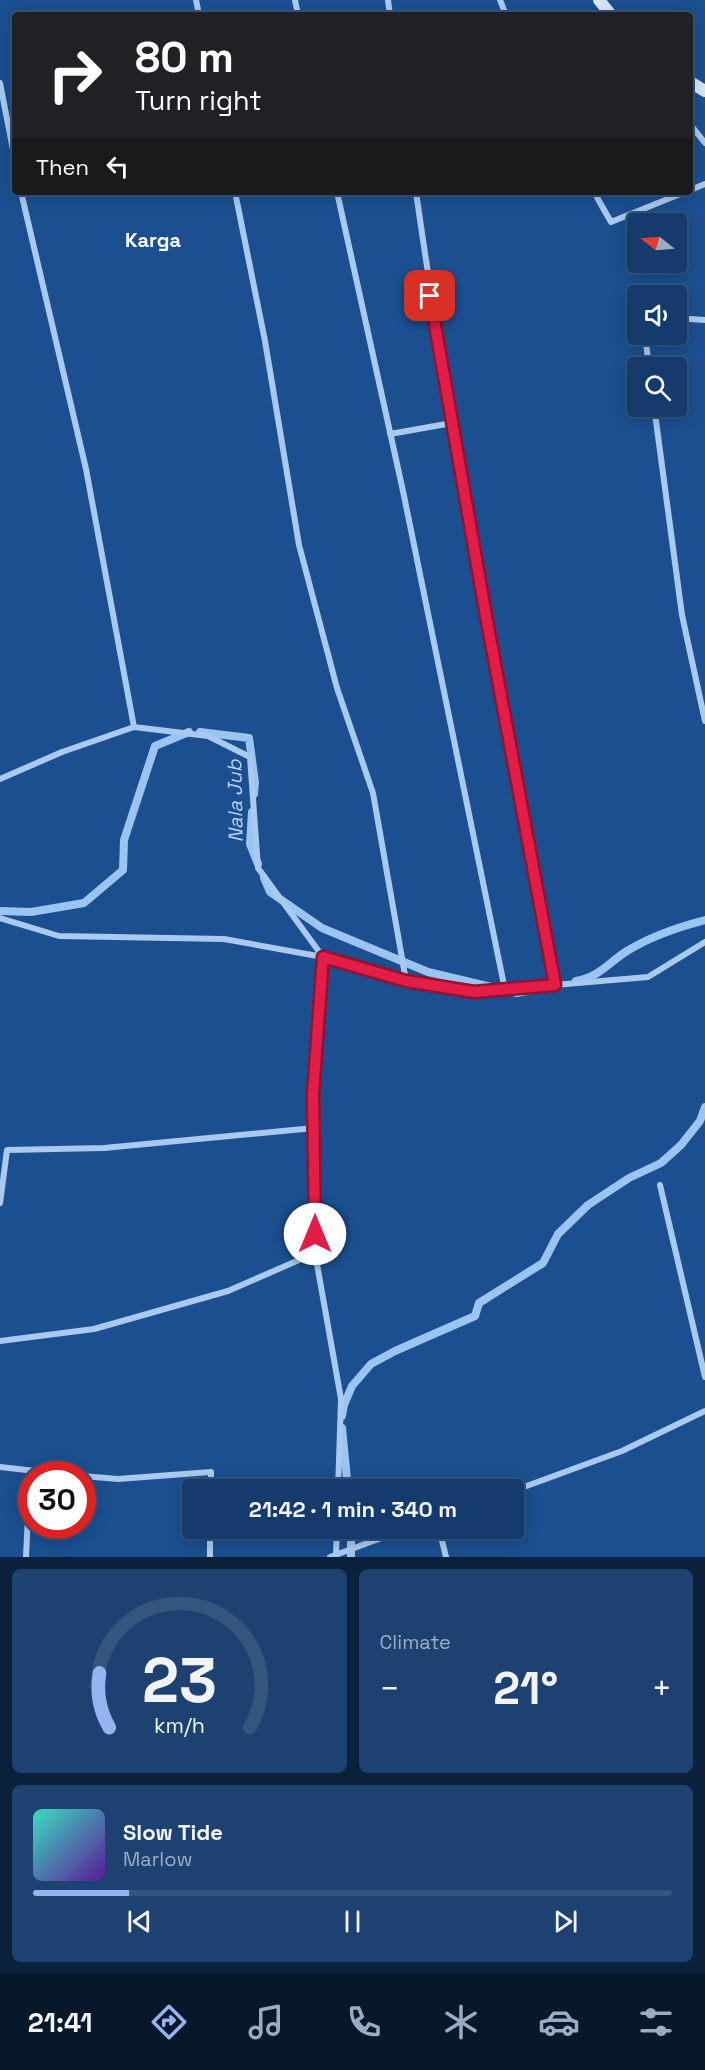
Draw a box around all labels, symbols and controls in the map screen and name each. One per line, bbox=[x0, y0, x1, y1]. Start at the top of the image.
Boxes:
text: 80 m bbox=[135, 31, 234, 84]
icon: right bbox=[36, 36, 114, 114]
text: Turn right bbox=[135, 83, 262, 118]
icon: left bbox=[101, 150, 134, 183]
text: Then bbox=[36, 153, 89, 181]
north arrow bbox=[627, 213, 687, 273]
map controls bbox=[627, 213, 687, 417]
district label: Karga bbox=[125, 227, 181, 253]
pin bbox=[404, 270, 455, 321]
icon: arrive bbox=[413, 279, 446, 312]
button: sound bbox=[627, 285, 687, 345]
button: search bbox=[627, 357, 687, 417]
water label: Nala Jub bbox=[221, 758, 249, 843]
position arrow bbox=[283, 1202, 347, 1266]
speed limit sign: 30 bbox=[18, 1461, 96, 1539]
text: 21:42 · 1 min · 340 m bbox=[249, 1495, 457, 1523]
text: Climate bbox=[380, 1629, 451, 1655]
text: 23 bbox=[142, 1641, 217, 1720]
text: 21° bbox=[493, 1660, 558, 1717]
text: − bbox=[380, 1668, 400, 1710]
text: + bbox=[652, 1668, 672, 1710]
text: km/h bbox=[154, 1712, 205, 1739]
text: Slow Tide bbox=[123, 1818, 223, 1846]
text: Marlow bbox=[123, 1846, 192, 1872]
icon: previous bbox=[123, 1905, 156, 1938]
icon: pause bbox=[336, 1905, 369, 1938]
icon: next bbox=[549, 1905, 582, 1938]
icon: directions bbox=[148, 2001, 190, 2043]
icon: music bbox=[245, 2001, 287, 2043]
icon: phone bbox=[343, 2001, 385, 2043]
icon: climate bbox=[440, 2001, 482, 2043]
icon: car bbox=[538, 2001, 580, 2043]
icon: filters bbox=[635, 2001, 677, 2043]
text: 21:41 bbox=[28, 2005, 92, 2040]

